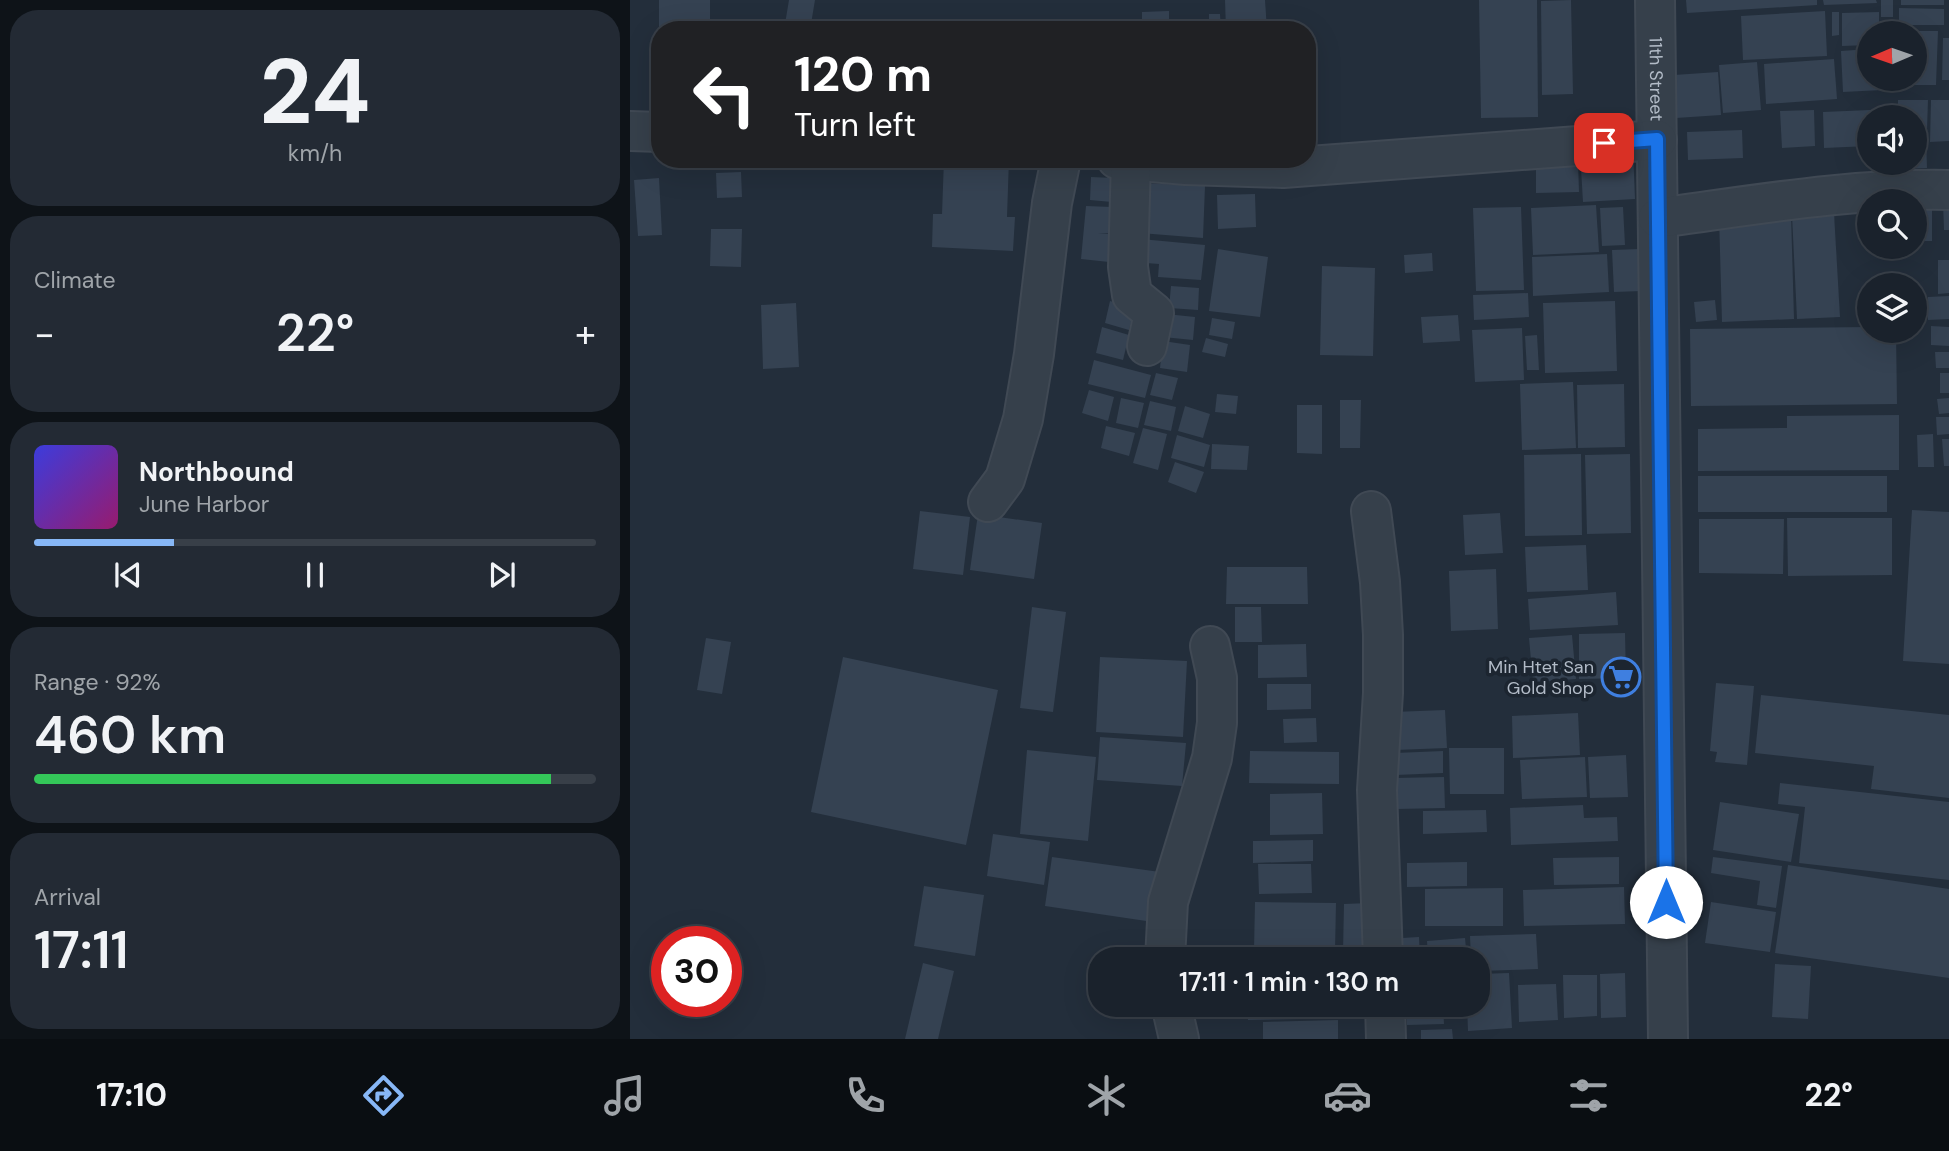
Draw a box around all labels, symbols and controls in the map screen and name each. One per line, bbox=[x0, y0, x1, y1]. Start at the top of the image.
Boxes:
north arrow bbox=[1857, 21, 1927, 91]
map controls bbox=[1857, 21, 1927, 343]
text: 24 bbox=[259, 33, 371, 151]
street label: 11th Street bbox=[1643, 37, 1669, 121]
text: 120 m bbox=[794, 42, 932, 106]
icon: left bbox=[679, 49, 770, 140]
text: Turn left bbox=[794, 104, 916, 146]
button: sound bbox=[1857, 105, 1927, 175]
pin bbox=[1574, 113, 1634, 173]
icon: arrive bbox=[1585, 124, 1623, 162]
text: km/h bbox=[288, 138, 342, 168]
button: search bbox=[1857, 189, 1927, 259]
text: Climate bbox=[34, 265, 116, 295]
button: layers bbox=[1857, 273, 1927, 343]
text: 22° bbox=[276, 299, 354, 367]
text: − bbox=[34, 309, 55, 359]
text: + bbox=[575, 309, 596, 359]
text: Northbound bbox=[139, 455, 294, 489]
text: June Harbor bbox=[139, 489, 269, 519]
icon: previous bbox=[109, 556, 147, 594]
icon: pause bbox=[296, 556, 334, 594]
icon: next bbox=[483, 556, 521, 594]
place label: Min Htet San Gold Shop bbox=[1488, 655, 1594, 700]
supermarket icon: Min Htet San Gold Shop bbox=[1600, 656, 1642, 698]
text: Range · 92% bbox=[34, 667, 161, 697]
text: 460 km bbox=[34, 701, 226, 769]
position arrow bbox=[1629, 865, 1703, 939]
text: Arrival bbox=[34, 882, 101, 912]
text: 17:11 bbox=[34, 916, 129, 984]
speed limit sign: 30 bbox=[651, 926, 742, 1017]
text: 17:11 · 1 min · 130 m bbox=[1179, 965, 1399, 999]
icon: directions bbox=[359, 1071, 408, 1120]
icon: music bbox=[600, 1071, 649, 1120]
icon: phone bbox=[841, 1071, 890, 1120]
icon: climate bbox=[1082, 1071, 1131, 1120]
icon: car bbox=[1323, 1071, 1372, 1120]
icon: filters bbox=[1564, 1071, 1613, 1120]
text: 17:10 bbox=[96, 1074, 167, 1116]
text: 22° bbox=[1804, 1074, 1853, 1116]

